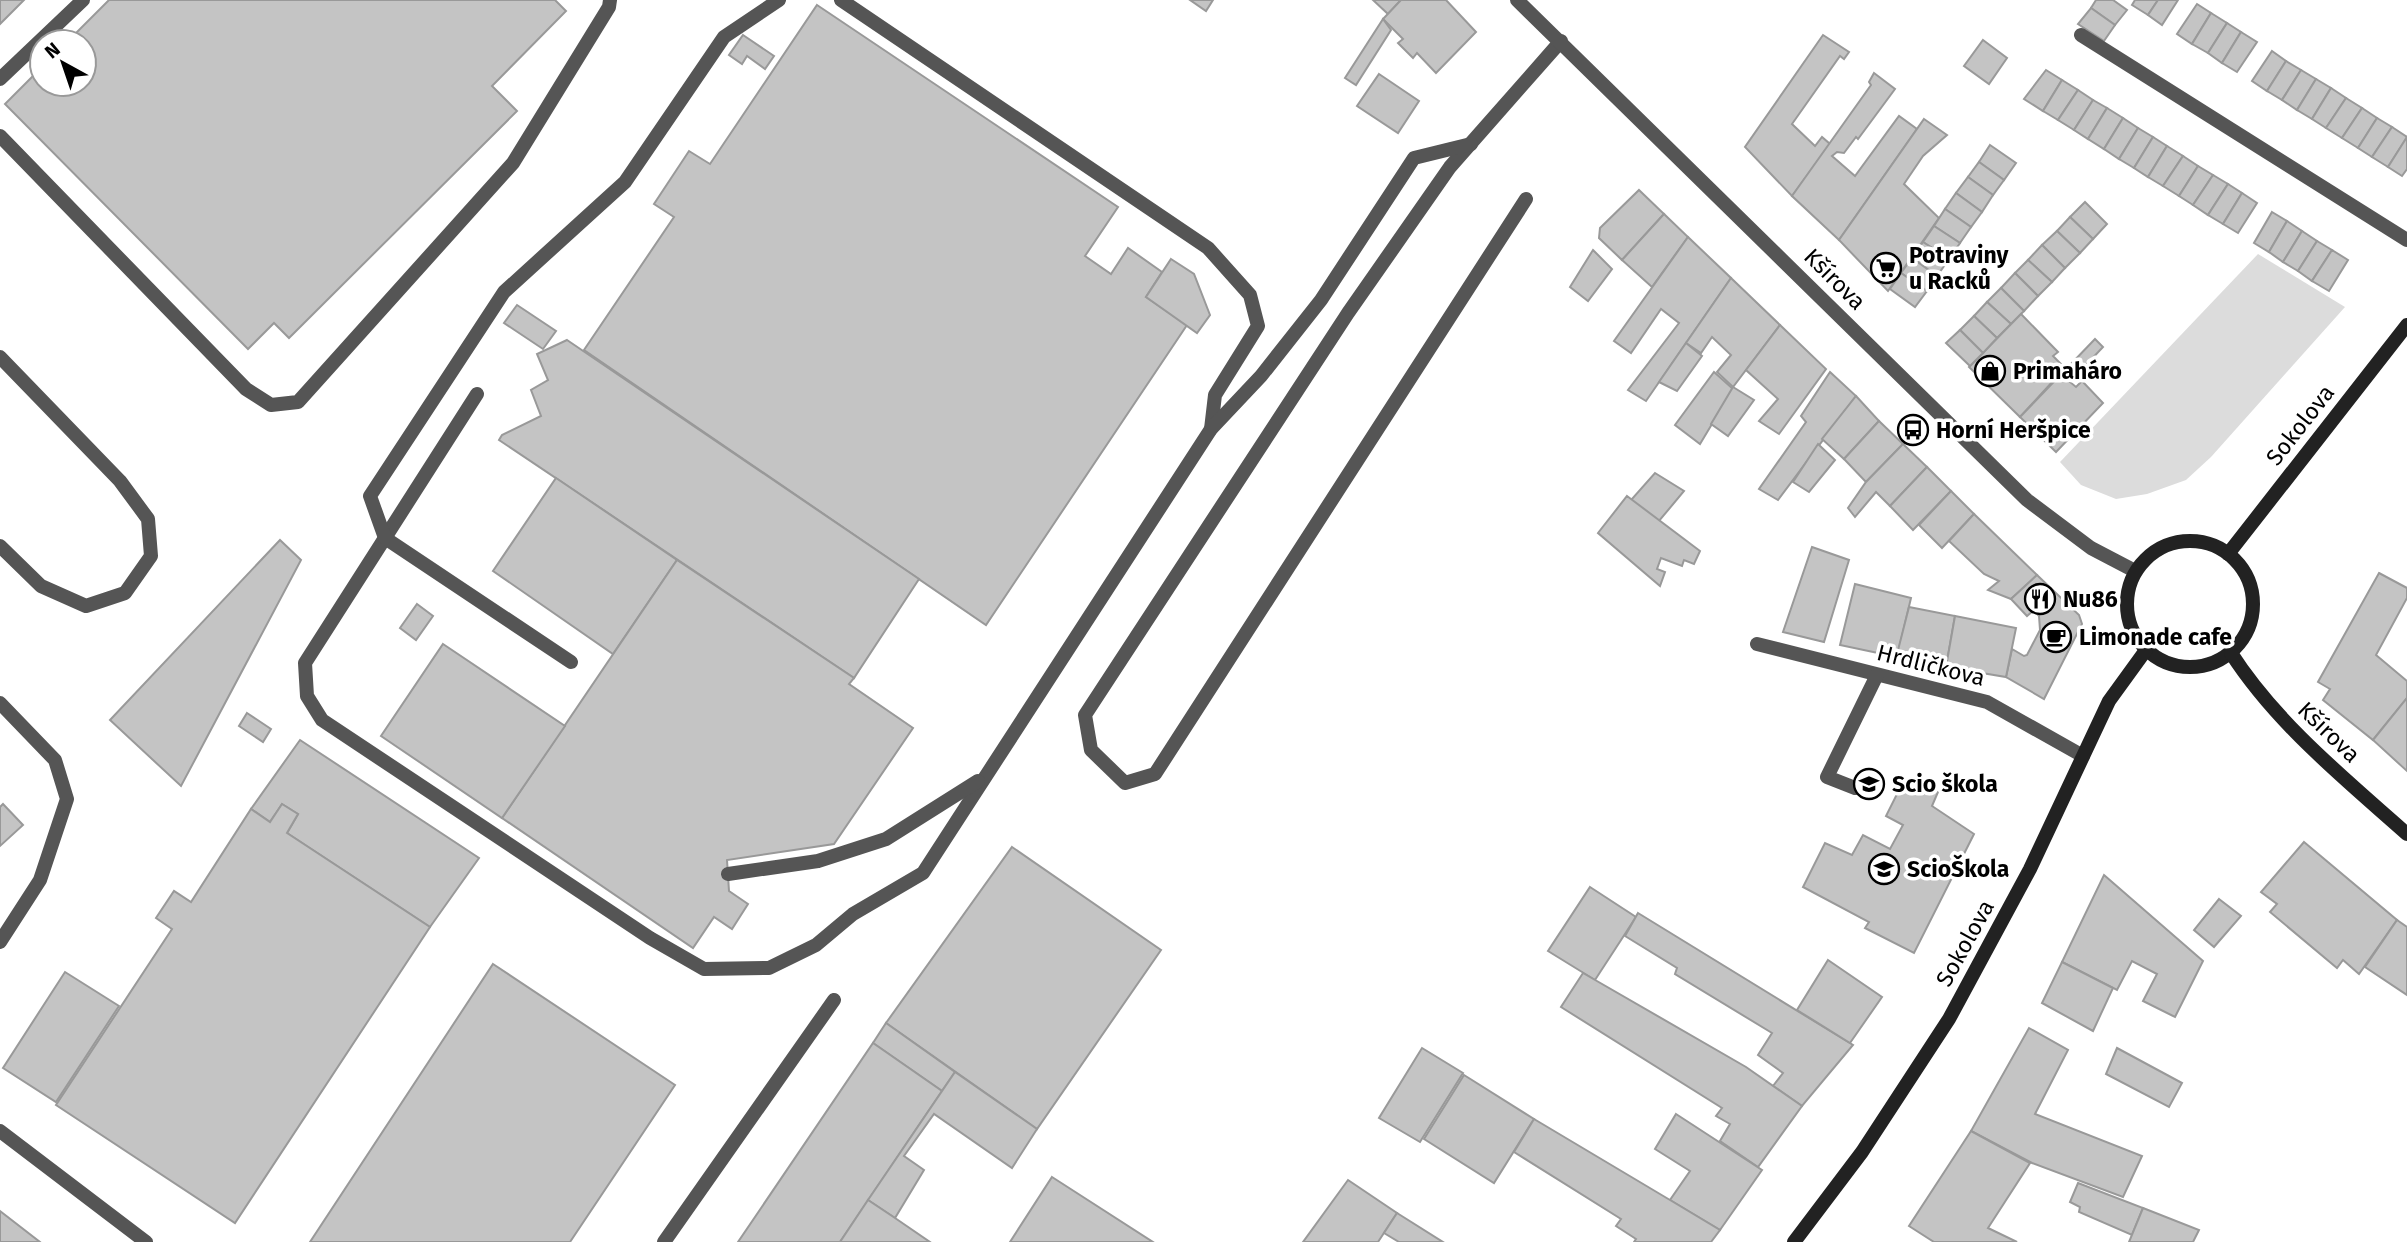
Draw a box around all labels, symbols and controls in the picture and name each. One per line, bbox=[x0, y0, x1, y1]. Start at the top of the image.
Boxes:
north arrow bbox=[28, 28, 98, 98]
text: N bbox=[40, 37, 65, 63]
place label: Potraviny u Racků bbox=[1909, 241, 2010, 295]
street label: Kšírova bbox=[1798, 242, 1872, 316]
supermarket icon: Potraviny u Racků bbox=[1869, 251, 1903, 285]
shop icon: Primaháro bbox=[1973, 354, 2007, 388]
place label: Primaháro bbox=[2013, 357, 2122, 385]
street label: Sokolova bbox=[2260, 379, 2340, 471]
bus stop icon: Horní Heršpice bbox=[1896, 413, 1930, 447]
place label: Horní Heršpice bbox=[1936, 416, 2091, 444]
restaurant icon: Nu86 bbox=[2023, 582, 2057, 616]
place label: Nu86 bbox=[2063, 585, 2118, 613]
cafe icon: Limonade cafe bbox=[2039, 620, 2073, 654]
place label: Limonade cafe bbox=[2079, 623, 2232, 651]
street label: Hrdličkova bbox=[1874, 638, 1988, 692]
street label: Kšírova bbox=[2292, 696, 2366, 768]
school or university icon: Scio škola bbox=[1852, 767, 1886, 801]
place label: Scio škola bbox=[1892, 770, 1998, 798]
school or university icon: ScioŠkola bbox=[1867, 852, 1901, 886]
place label: ScioŠkola bbox=[1907, 854, 2009, 883]
street label: Sokolova bbox=[1930, 895, 2000, 991]

